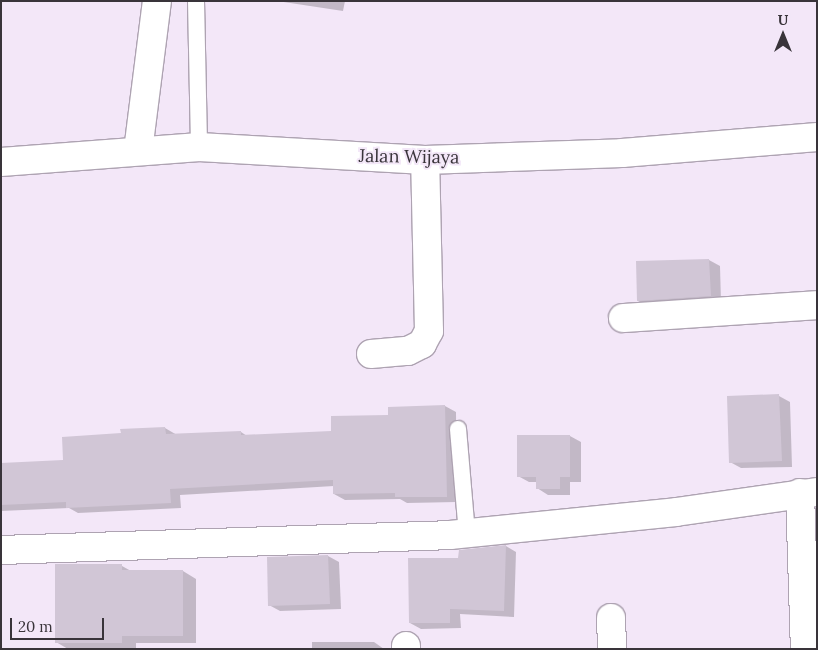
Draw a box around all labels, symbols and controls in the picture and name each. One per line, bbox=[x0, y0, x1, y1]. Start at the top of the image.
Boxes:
north arrow bbox=[758, 10, 808, 60]
text: U bbox=[778, 11, 788, 29]
street label: Jalan Wijaya bbox=[358, 145, 460, 169]
scale bar bbox=[12, 608, 106, 640]
text: 20 m bbox=[18, 617, 53, 636]

